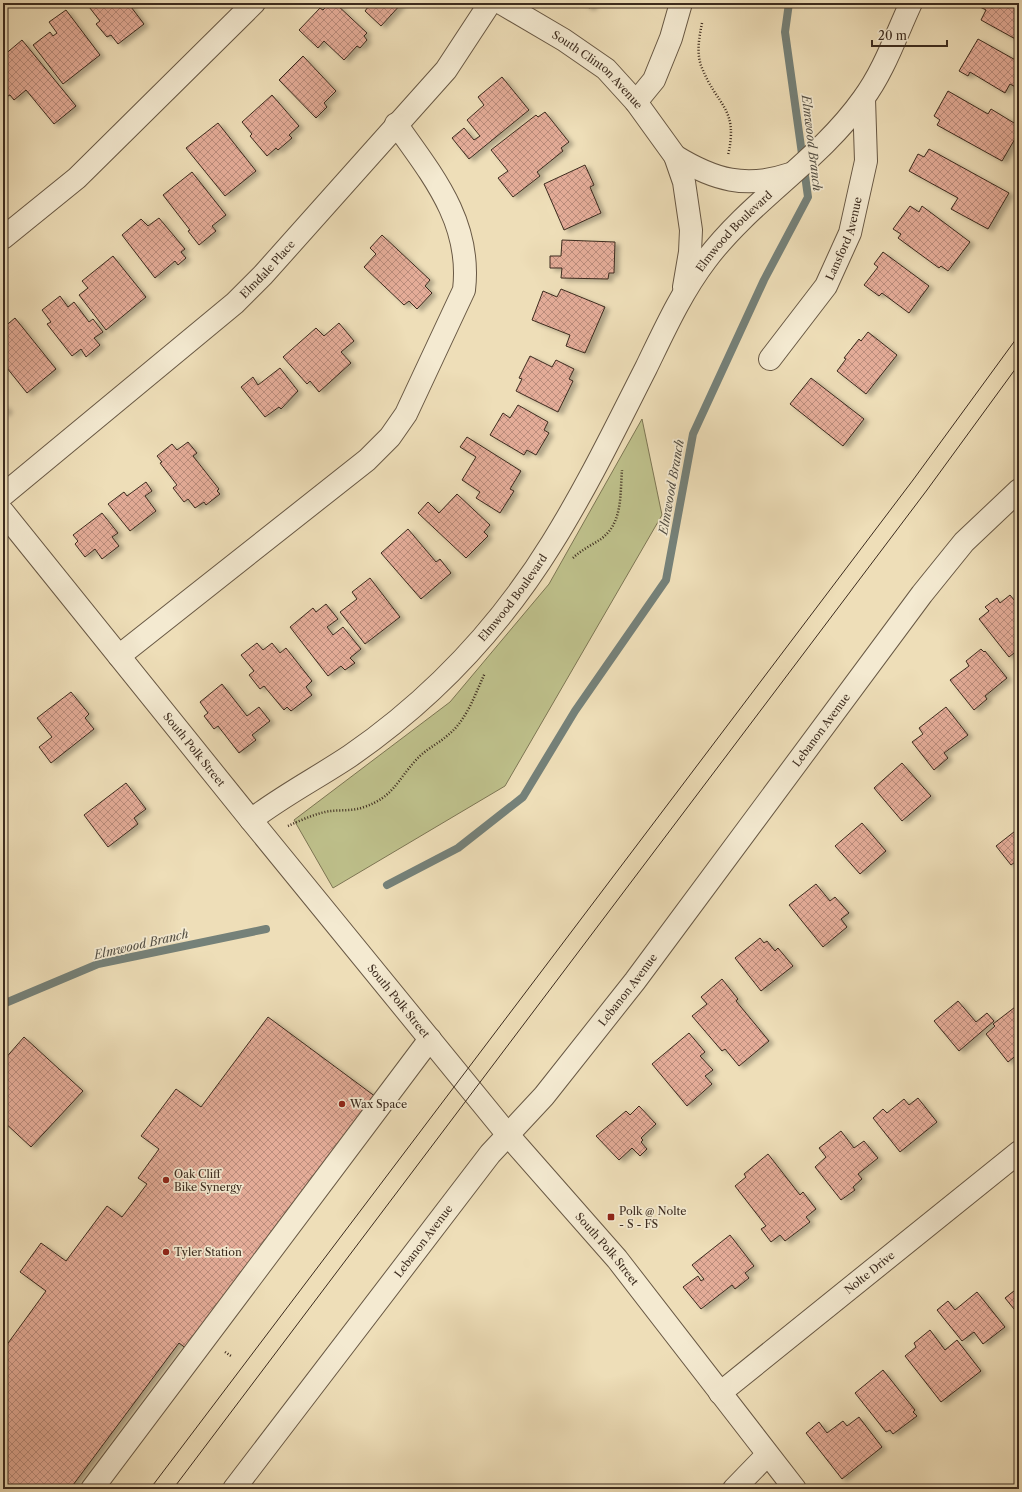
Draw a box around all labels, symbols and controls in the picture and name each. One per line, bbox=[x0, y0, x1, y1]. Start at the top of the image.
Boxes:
scale bar bbox=[872, 22, 947, 48]
street label: South Clinton Avenue bbox=[550, 28, 646, 112]
text: 20 m bbox=[878, 28, 907, 43]
water label: Elmwood Branch bbox=[799, 93, 825, 192]
street label: Elmwood Boulevard bbox=[693, 188, 775, 275]
street label: Lansford Avenue bbox=[822, 195, 865, 283]
street label: Elmdale Place bbox=[237, 237, 298, 301]
water label: Elmwood Branch bbox=[655, 438, 687, 537]
street label: Elmwood Boulevard bbox=[475, 551, 550, 644]
street label: Lebanon Avenue bbox=[789, 690, 853, 770]
street label: South Polk Street bbox=[160, 710, 228, 790]
water label: Elmwood Branch bbox=[91, 926, 190, 962]
street label: Lebanon Avenue bbox=[595, 951, 660, 1029]
street label: South Polk Street bbox=[364, 961, 433, 1041]
place label: Wax Space bbox=[349, 1097, 407, 1111]
marker: Wax Space bbox=[337, 1099, 347, 1109]
place label: Oak Cliff Bike Synergy bbox=[174, 1167, 243, 1194]
marker: Oak Cliff Bike Synergy bbox=[161, 1175, 171, 1185]
street label: Lebanon Avenue bbox=[391, 1202, 456, 1280]
place label: Polk @ Nolte - S - FS bbox=[619, 1204, 686, 1231]
street label: South Polk Street bbox=[572, 1210, 642, 1288]
marker: Polk @ Nolte - S - FS bbox=[606, 1212, 616, 1222]
place label: Tyler Station bbox=[174, 1245, 242, 1259]
marker: Tyler Station bbox=[161, 1247, 171, 1257]
street label: Nolte Drive bbox=[842, 1248, 897, 1297]

